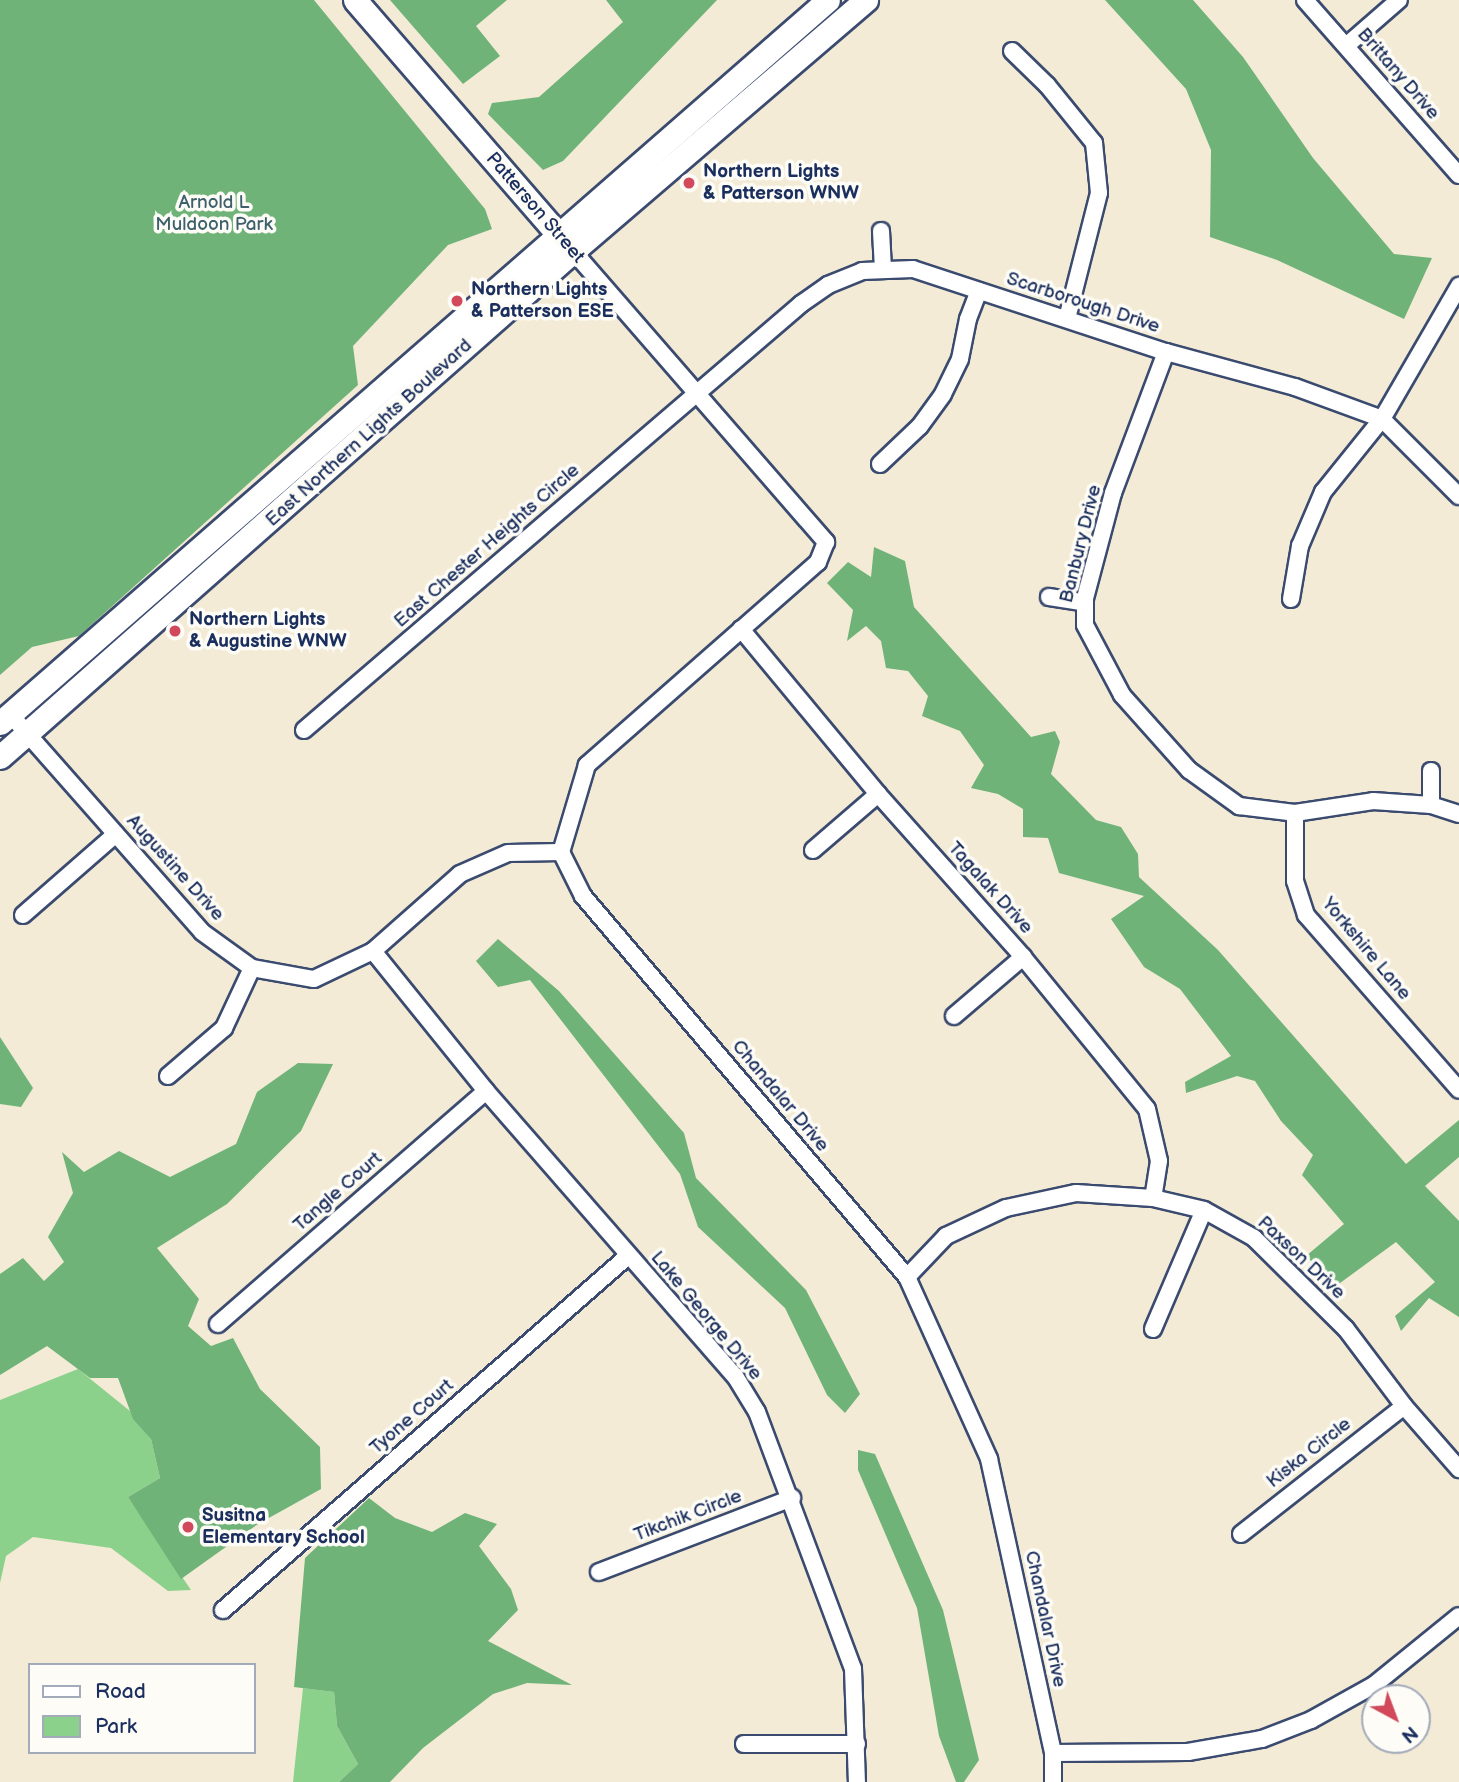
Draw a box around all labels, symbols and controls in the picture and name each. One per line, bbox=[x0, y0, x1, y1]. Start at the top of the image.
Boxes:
street label: Brittany Drive bbox=[1352, 23, 1444, 125]
street label: Patterson Street bbox=[481, 148, 589, 268]
place label: Northern Lights & Patterson WNW bbox=[703, 161, 859, 205]
marker: Northern Lights & Patterson WNW bbox=[681, 175, 697, 191]
park label: Arnold L Muldoon Park bbox=[155, 192, 273, 236]
street label: Scarborough Drive bbox=[1004, 267, 1162, 339]
place label: Northern Lights & Patterson ESE bbox=[471, 279, 614, 323]
marker: Northern Lights & Patterson ESE bbox=[449, 293, 465, 309]
street label: East Northern Lights Boulevard bbox=[261, 334, 477, 532]
street label: East Chester Heights Circle bbox=[390, 459, 584, 633]
street label: Banbury Drive bbox=[1055, 482, 1107, 606]
place label: Northern Lights & Augustine WNW bbox=[189, 609, 347, 653]
marker: Northern Lights & Augustine WNW bbox=[167, 623, 183, 639]
street label: Augustine Drive bbox=[121, 810, 229, 926]
street label: Tagalak Drive bbox=[943, 837, 1037, 939]
street label: Yorkshire Lane bbox=[1317, 893, 1415, 1005]
street label: Chandalar Drive bbox=[727, 1036, 833, 1156]
street label: Tangle Court bbox=[289, 1147, 387, 1237]
street label: Paxson Drive bbox=[1252, 1212, 1350, 1304]
street label: Lake George Drive bbox=[645, 1247, 767, 1385]
street label: Tyone Court bbox=[365, 1374, 459, 1460]
street label: Kiska Circle bbox=[1262, 1413, 1356, 1493]
street label: Tikchik Circle bbox=[631, 1485, 745, 1547]
place label: Susitna Elementary School bbox=[202, 1505, 365, 1549]
marker: Susitna Elementary School bbox=[180, 1519, 196, 1535]
street label: Chandalar Drive bbox=[1019, 1549, 1071, 1689]
legend bbox=[28, 1663, 256, 1754]
text: Road bbox=[95, 1679, 146, 1704]
north arrow bbox=[1361, 1684, 1431, 1754]
text: Park bbox=[95, 1714, 137, 1739]
text: N bbox=[1396, 1720, 1422, 1747]

